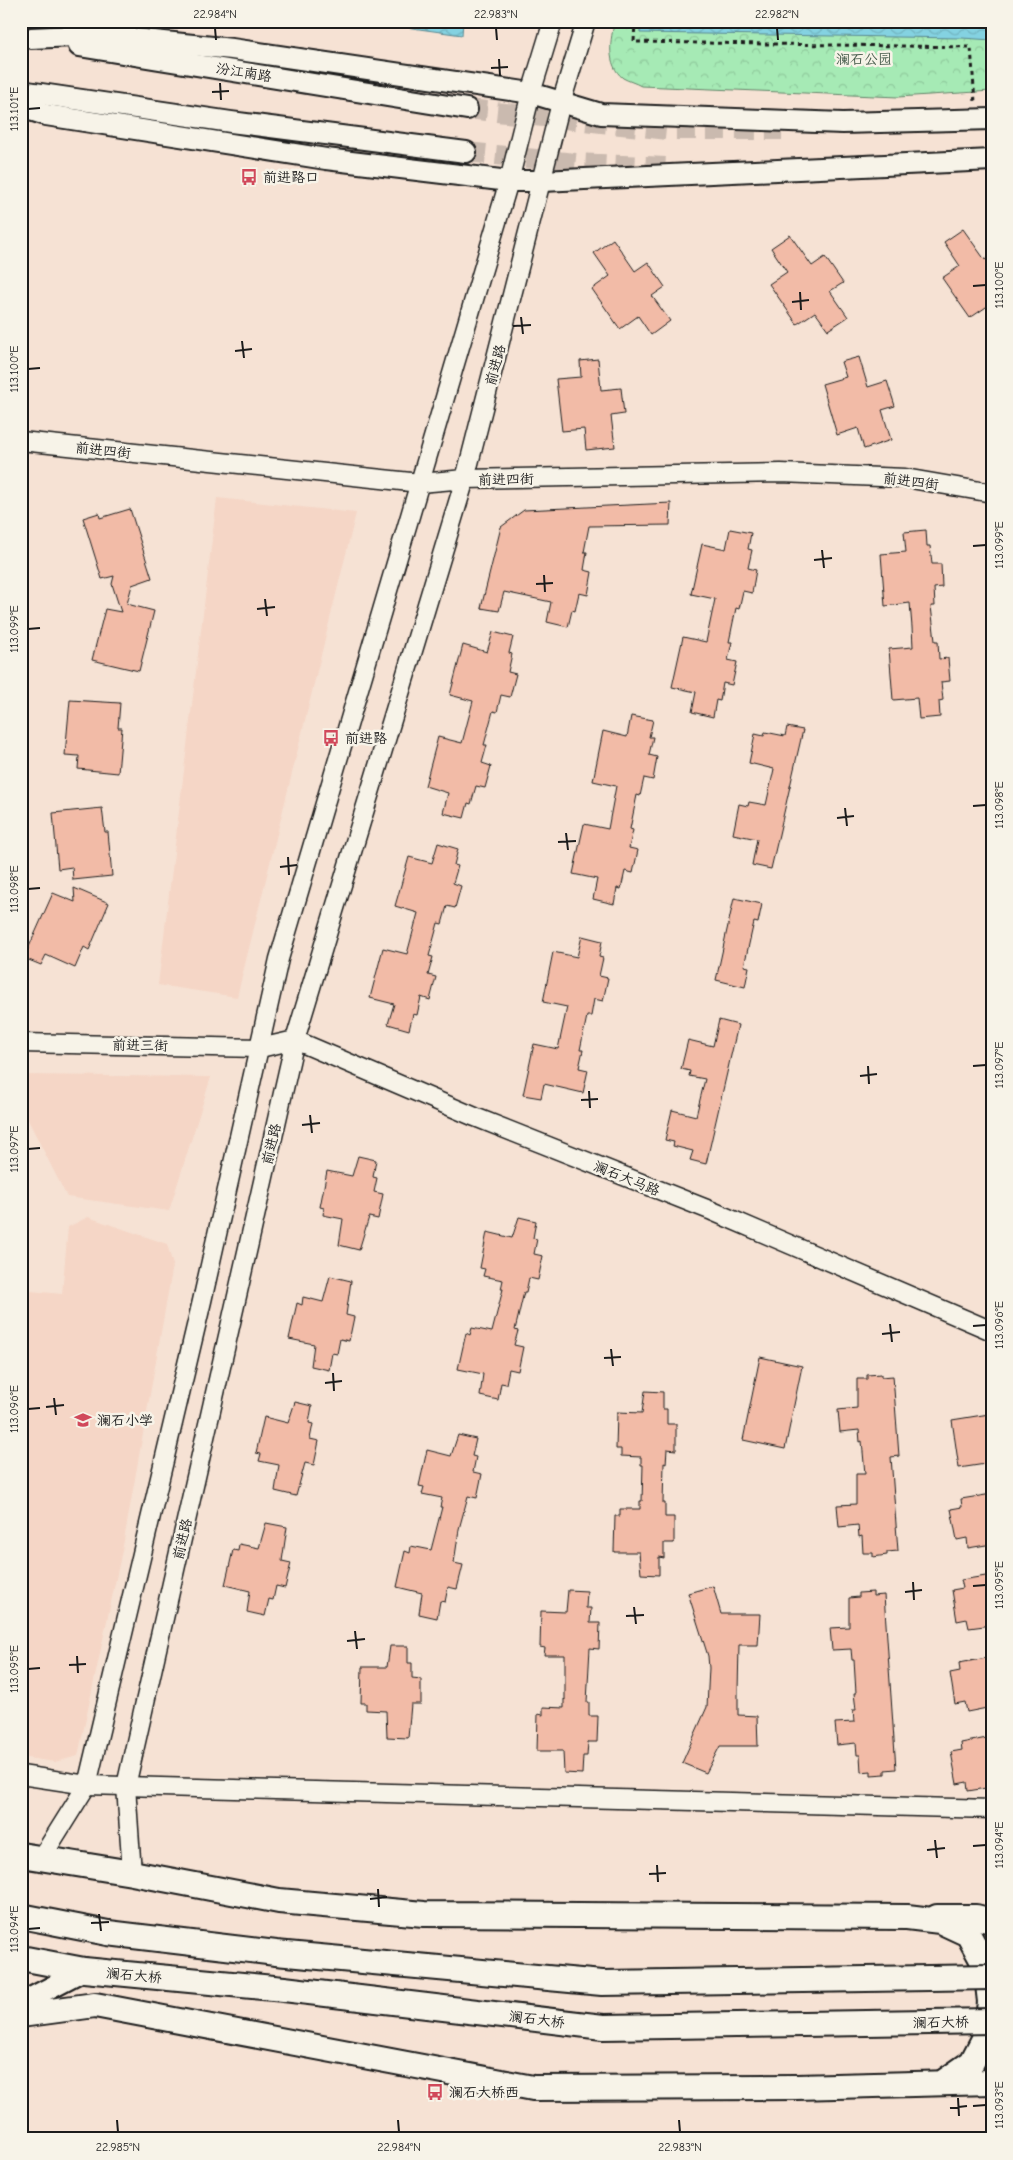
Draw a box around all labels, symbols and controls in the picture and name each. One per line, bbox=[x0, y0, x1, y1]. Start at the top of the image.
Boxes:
text: 22.984°N bbox=[193, 7, 237, 21]
text: 22.983°N bbox=[474, 7, 518, 21]
text: 22.982°N bbox=[755, 7, 799, 21]
park label: 澜石公园 bbox=[836, 51, 892, 68]
street label: 汾江南路 bbox=[215, 60, 273, 85]
text: 113.101°E bbox=[7, 87, 21, 131]
bus stop icon: 前进路口 bbox=[239, 167, 259, 187]
place label: 前进路口 bbox=[263, 169, 319, 186]
text: 113.100°E bbox=[992, 262, 1006, 308]
street label: 前进路 bbox=[482, 343, 509, 388]
text: 113.100°E bbox=[7, 346, 21, 392]
street label: 前进四街 bbox=[74, 439, 132, 462]
street label: 前进四街 bbox=[882, 470, 940, 493]
street label: 前进四街 bbox=[478, 471, 534, 488]
text: 113.099°E bbox=[992, 521, 1006, 569]
text: 113.099°E bbox=[7, 605, 21, 653]
bus stop icon: 前进路 bbox=[321, 728, 341, 748]
place label: 前进路 bbox=[345, 730, 387, 747]
text: 113.098°E bbox=[992, 781, 1006, 829]
text: 113.098°E bbox=[7, 865, 21, 913]
street label: 前进三街 bbox=[112, 1037, 168, 1054]
text: 113.097°E bbox=[992, 1042, 1006, 1088]
street label: 前进路 bbox=[258, 1122, 284, 1166]
text: 113.097°E bbox=[7, 1126, 21, 1172]
street label: 澜石大马路 bbox=[591, 1157, 662, 1199]
text: 113.096°E bbox=[992, 1301, 1006, 1349]
text: 113.096°E bbox=[7, 1385, 21, 1433]
school or university icon: 澜石小学 bbox=[73, 1410, 93, 1430]
place label: 澜石小学 bbox=[97, 1412, 153, 1429]
street label: 前进路 bbox=[169, 1517, 195, 1561]
text: 113.095°E bbox=[992, 1561, 1006, 1609]
text: 113.095°E bbox=[7, 1645, 21, 1693]
text: 113.094°E bbox=[992, 1821, 1006, 1869]
text: 113.094°E bbox=[7, 1905, 21, 1953]
street label: 澜石大桥 bbox=[105, 1965, 163, 1986]
street label: 澜石大桥 bbox=[508, 2008, 566, 2031]
street label: 澜石大桥 bbox=[913, 2014, 969, 2031]
text: 113.093°E bbox=[992, 2081, 1006, 2129]
bus stop icon: 澜石大桥西 bbox=[425, 2082, 445, 2102]
place label: 澜石大桥西 bbox=[449, 2084, 519, 2101]
text: 22.985°N bbox=[96, 2140, 140, 2154]
text: 22.984°N bbox=[377, 2140, 421, 2154]
text: 22.983°N bbox=[658, 2140, 702, 2154]

